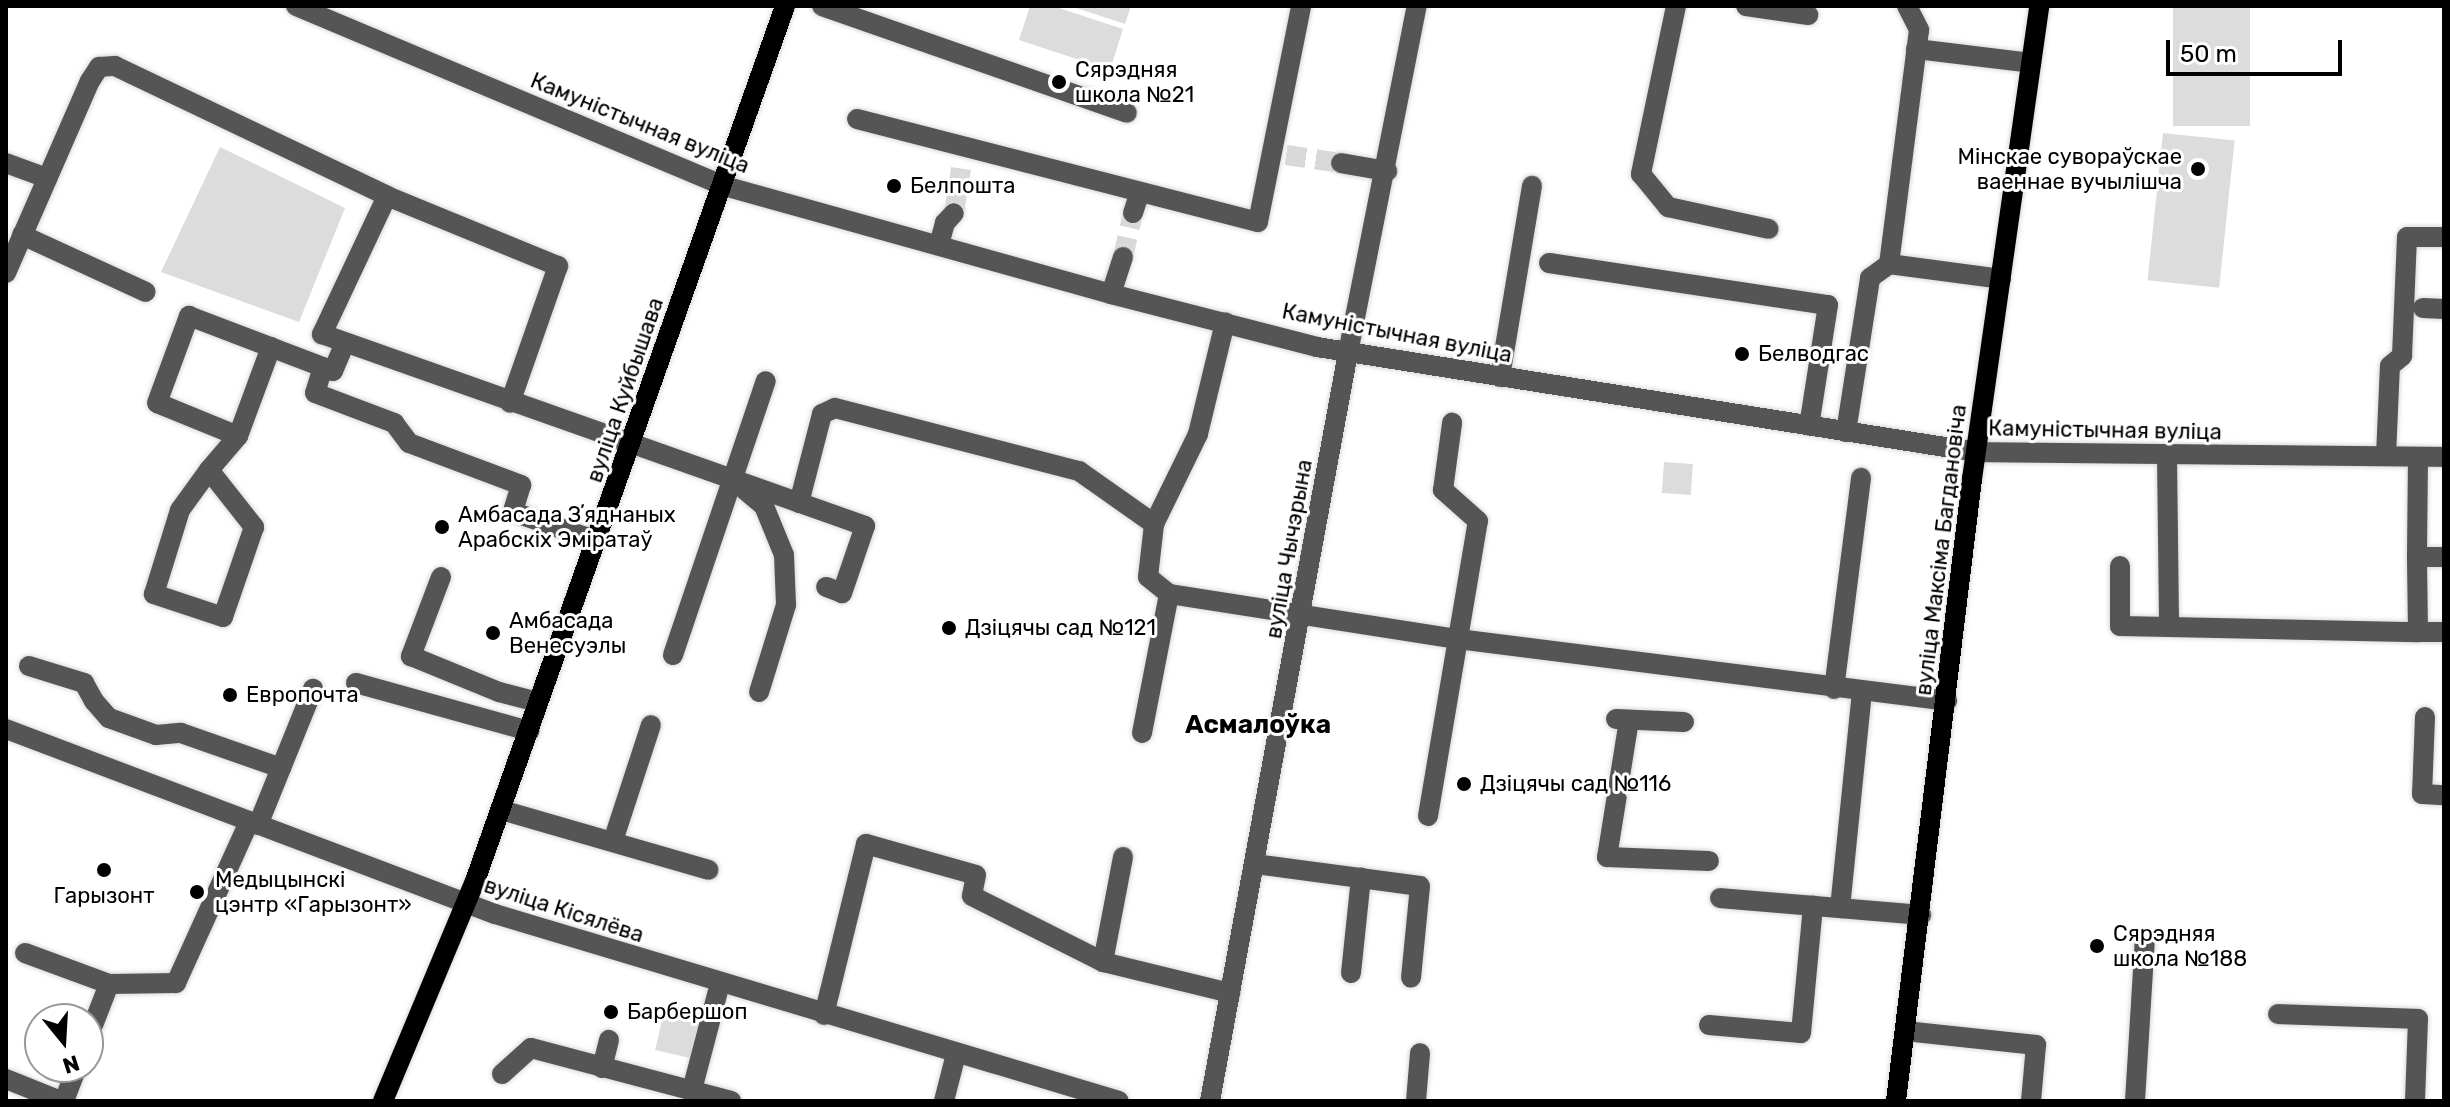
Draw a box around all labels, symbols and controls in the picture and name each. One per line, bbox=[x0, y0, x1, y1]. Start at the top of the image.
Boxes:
scale bar bbox=[2170, 24, 2346, 74]
text: 50 m bbox=[2180, 40, 2237, 68]
place label: Сярэдняя школа №21 bbox=[1075, 56, 1194, 108]
street label: Камуністычная вуліца bbox=[527, 67, 753, 179]
marker: Сярэдняя школа №21 bbox=[1050, 73, 1068, 91]
place label: Мінскае сувораўскае ваеннае вучылішча bbox=[1958, 143, 2182, 194]
marker: Мінскае сувораўскае ваеннае вучылішча bbox=[2189, 160, 2207, 178]
place label: Белпошта bbox=[910, 173, 1015, 199]
marker: Белпошта bbox=[885, 177, 903, 195]
street label: вуліца Куйбышава bbox=[581, 294, 669, 486]
street label: Камуністычная вуліца bbox=[1280, 298, 1514, 368]
place label: Белводгас bbox=[1758, 341, 1869, 367]
marker: Белводгас bbox=[1733, 345, 1751, 363]
street label: вуліца Максіма Багдановіча bbox=[1910, 403, 1972, 697]
street label: Камуністычная вуліца bbox=[1988, 415, 2222, 445]
street label: вуліца Чычэрына bbox=[1260, 457, 1318, 641]
place label: Амбасада Зʼяднаных Арабскіх Эміратаў bbox=[458, 501, 676, 552]
marker: Амбасада Зʼяднаных Арабскіх Эміратаў bbox=[433, 518, 451, 536]
place label: Амбасада Венесуэлы bbox=[509, 607, 626, 658]
place label: Дзіцячы сад №121 bbox=[965, 615, 1156, 641]
marker: Дзіцячы сад №121 bbox=[940, 619, 958, 637]
marker: Амбасада Венесуэлы bbox=[484, 624, 502, 642]
place label: Европочта bbox=[246, 682, 359, 708]
marker: Европочта bbox=[221, 686, 239, 704]
district label: Асмалоўка bbox=[1185, 709, 1331, 741]
place label: Дзіцячы сад №116 bbox=[1480, 771, 1671, 797]
marker: Дзіцячы сад №116 bbox=[1455, 775, 1473, 793]
marker: Гарызонт bbox=[95, 861, 113, 879]
place label: Медыцынскі цэнтр «Гарызонт» bbox=[215, 866, 412, 918]
street label: вуліца Кісялёва bbox=[481, 872, 647, 948]
marker: Медыцынскі цэнтр «Гарызонт» bbox=[186, 881, 208, 903]
place label: Гарызонт bbox=[54, 883, 154, 909]
place label: Сярэдняя школа №188 bbox=[2113, 920, 2247, 972]
marker: Сярэдняя школа №188 bbox=[2088, 937, 2106, 955]
place label: Барбершоп bbox=[627, 999, 748, 1025]
north arrow bbox=[24, 1003, 104, 1083]
marker: Барбершоп bbox=[602, 1003, 620, 1021]
text: N bbox=[59, 1049, 83, 1080]

